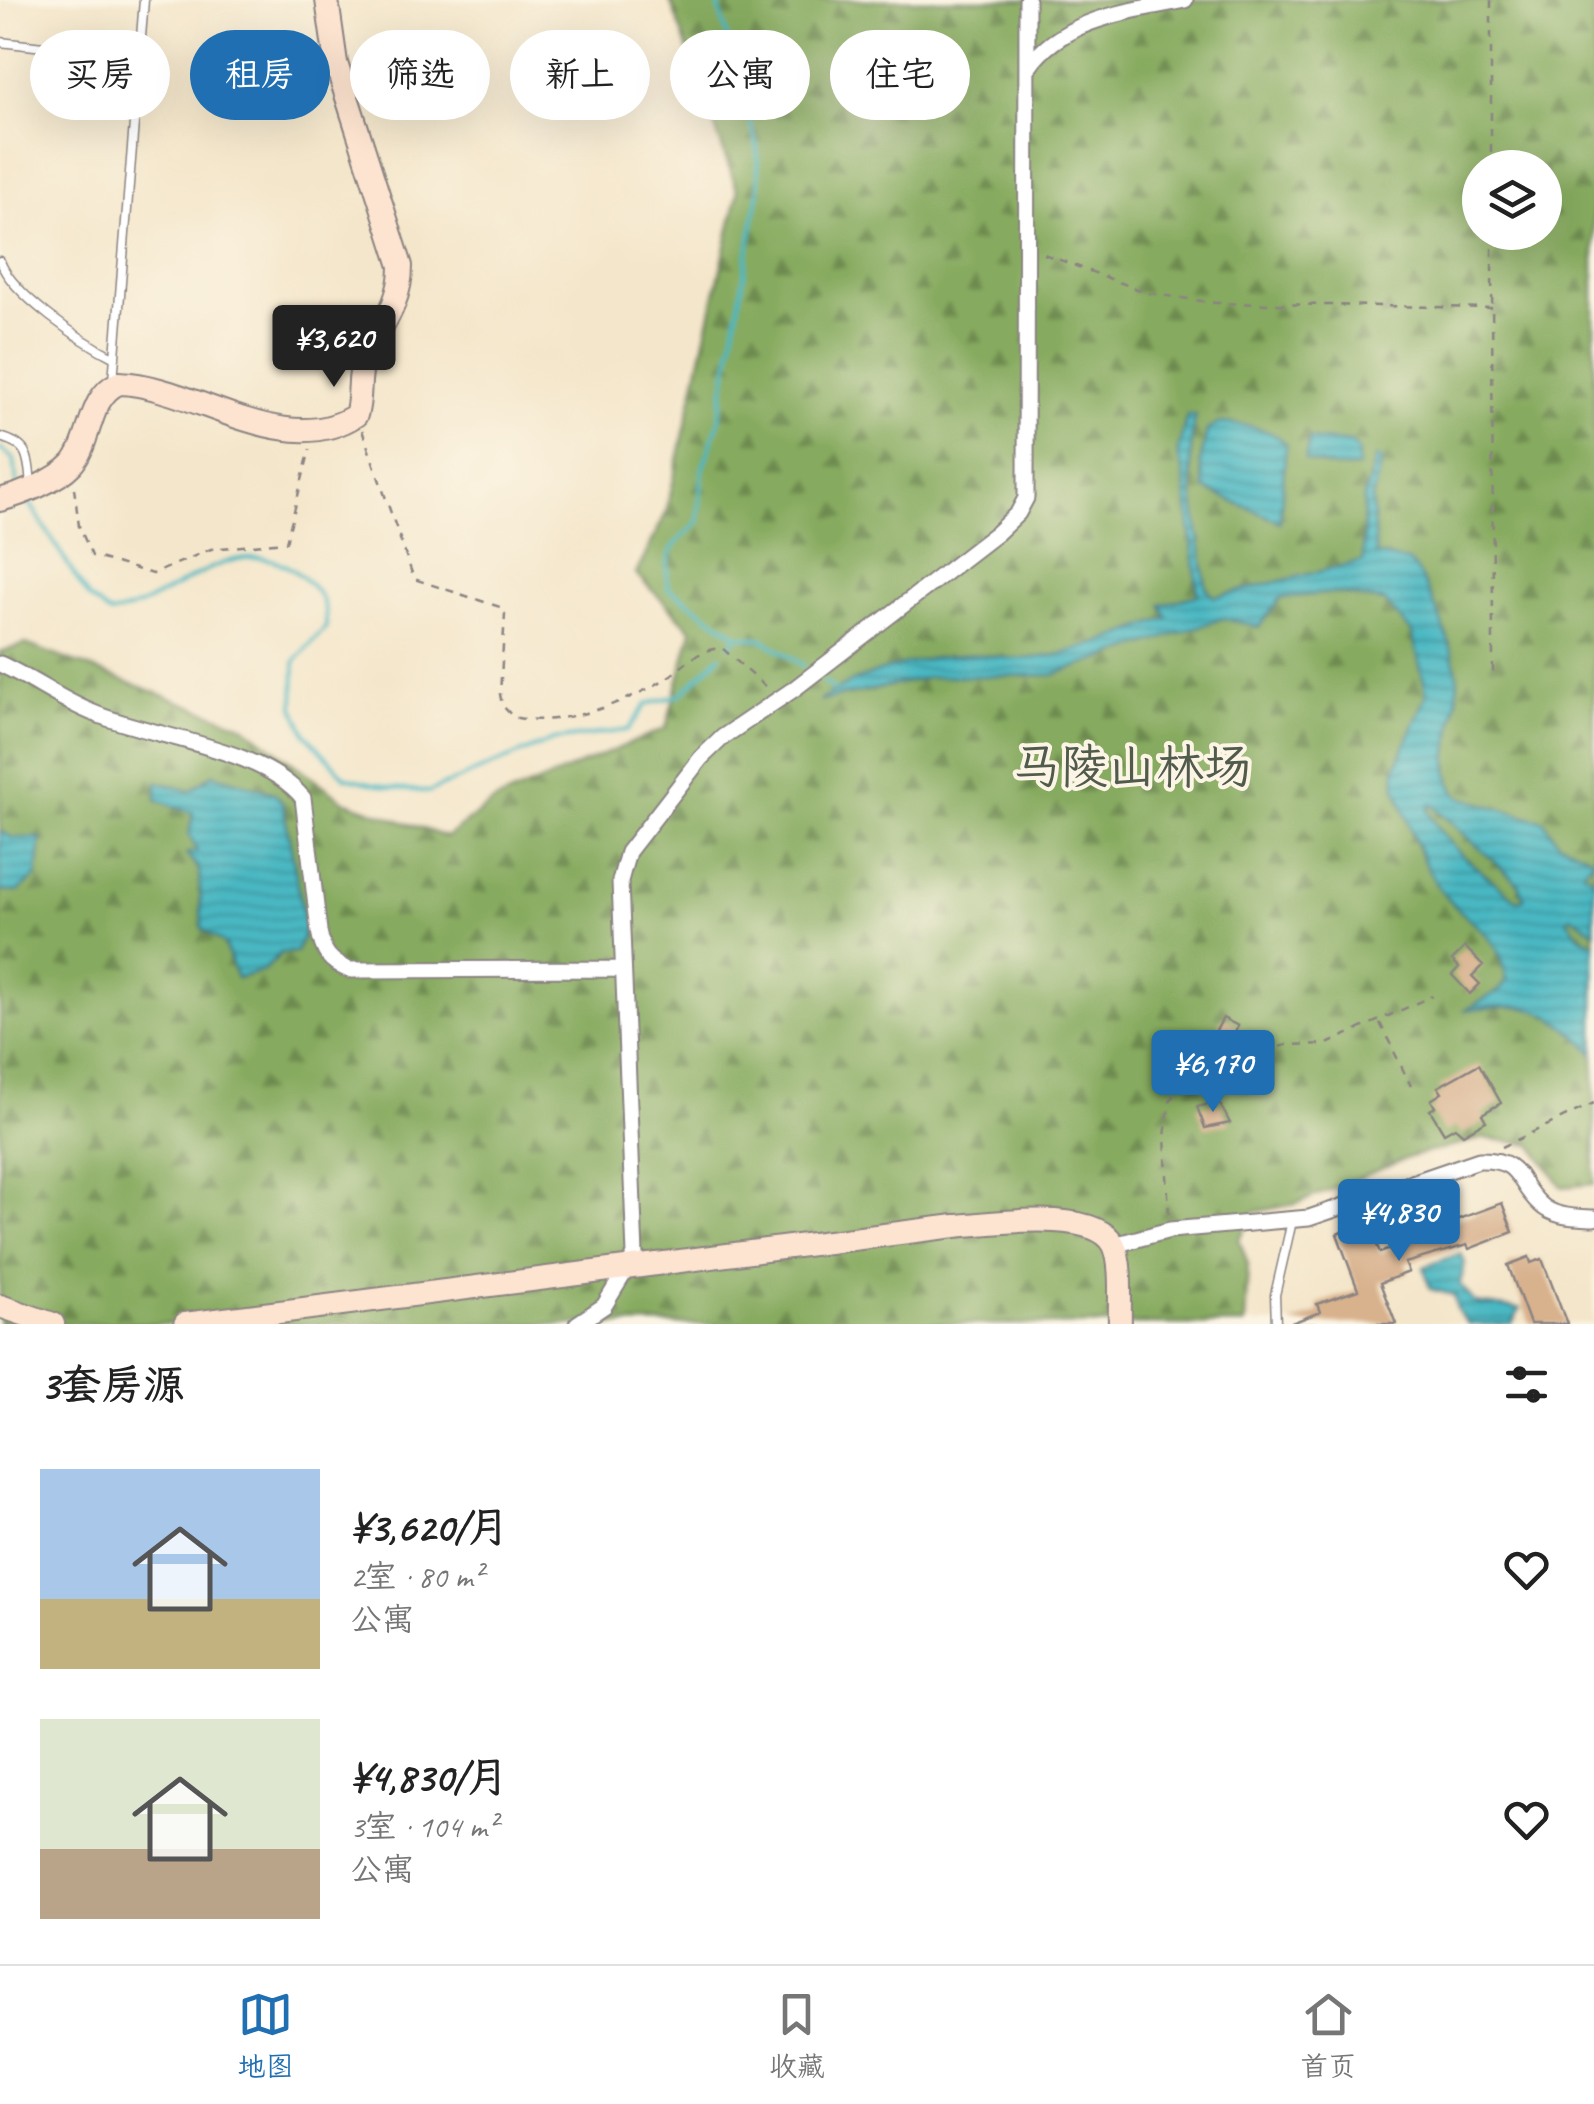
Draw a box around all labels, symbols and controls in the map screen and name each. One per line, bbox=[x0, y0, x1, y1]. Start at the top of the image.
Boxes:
chip: 买房 bbox=[30, 30, 170, 120]
chip: 租房 bbox=[190, 30, 330, 120]
chip: 筛选 bbox=[350, 30, 490, 120]
chip: 新上 bbox=[510, 30, 650, 120]
chip: 公寓 bbox=[670, 30, 810, 120]
chip: 住宅 bbox=[830, 30, 970, 120]
map controls bbox=[1462, 150, 1562, 250]
button: layers bbox=[1462, 150, 1562, 250]
pin: ¥3,620 bbox=[253, 305, 415, 390]
text: ¥3,620 bbox=[294, 317, 374, 358]
park label: 马陵山林场 bbox=[1012, 737, 1252, 797]
pin: ¥6,170 bbox=[1132, 1030, 1294, 1115]
text: ¥6,170 bbox=[1174, 1042, 1252, 1083]
pin: ¥4,830 bbox=[1318, 1179, 1480, 1264]
text: ¥4,830 bbox=[1360, 1191, 1438, 1232]
icon: filters bbox=[1499, 1357, 1554, 1412]
text: 3套房源 bbox=[40, 1359, 185, 1412]
text: ¥3,620/月 bbox=[350, 1501, 510, 1554]
icon: home bbox=[120, 1509, 240, 1629]
icon: heart bbox=[1499, 1542, 1554, 1597]
text: 2室 · 80 m² bbox=[350, 1556, 483, 1597]
text: 公寓 bbox=[350, 1599, 414, 1640]
text: ¥4,830/月 bbox=[350, 1751, 509, 1804]
icon: home bbox=[120, 1759, 240, 1879]
icon: heart bbox=[1499, 1792, 1554, 1847]
text: 3室 · 104 m² bbox=[350, 1806, 497, 1847]
text: 公寓 bbox=[350, 1849, 414, 1890]
tab: 地图 bbox=[238, 1987, 294, 2084]
tab: 收藏 bbox=[769, 1987, 825, 2084]
tab: 首页 bbox=[1300, 1987, 1356, 2084]

